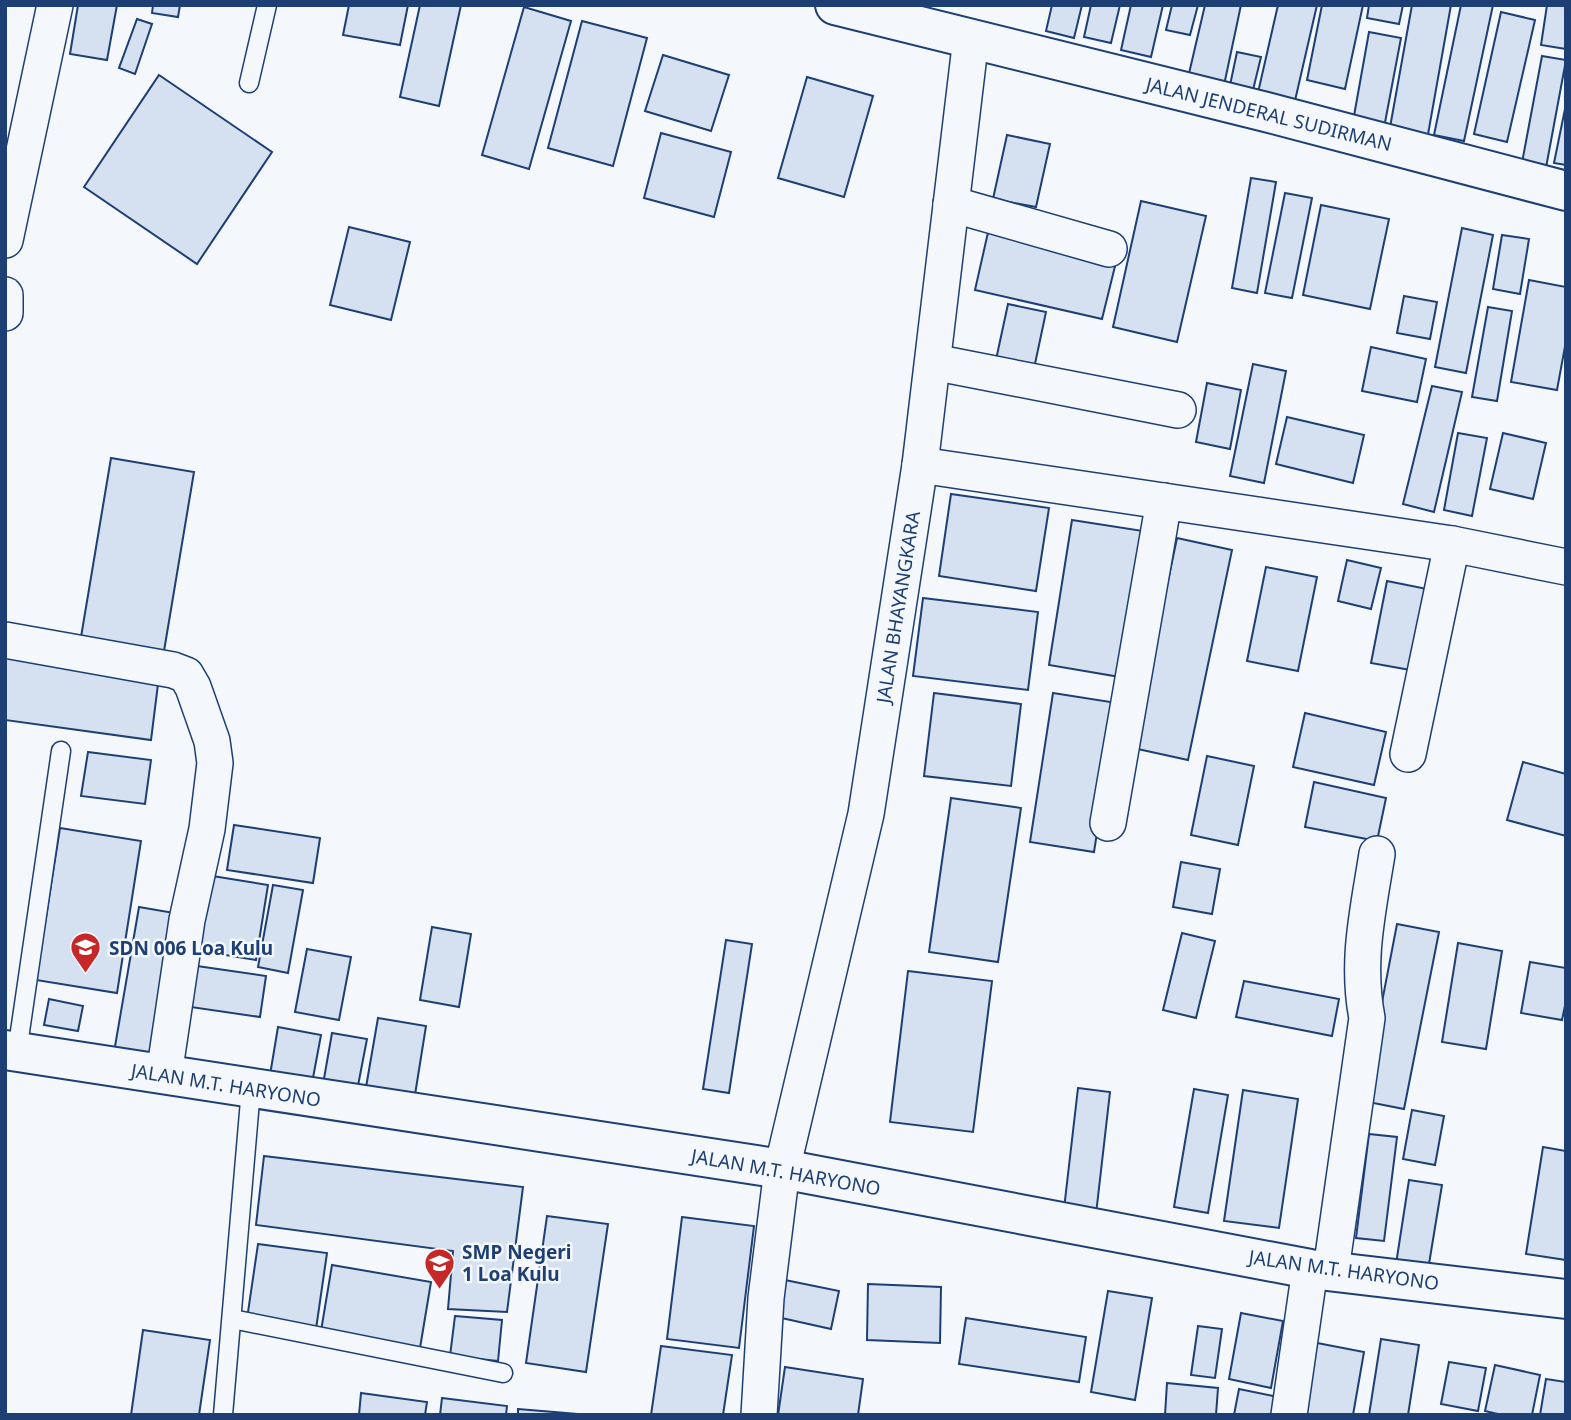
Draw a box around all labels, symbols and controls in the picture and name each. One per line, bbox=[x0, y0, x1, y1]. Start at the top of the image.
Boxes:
street label: JALAN JENDERAL SUDIRMAN bbox=[1141, 70, 1395, 157]
street label: JALAN BHAYANGKARA bbox=[870, 508, 926, 707]
school or university icon: SDN 006 Loa Kulu bbox=[69, 931, 103, 975]
place label: SDN 006 Loa Kulu bbox=[109, 935, 273, 961]
street label: JALAN M.T. HARYONO bbox=[127, 1057, 323, 1113]
street label: JALAN M.T. HARYONO bbox=[687, 1142, 883, 1201]
place label: SMP Negeri 1 Loa Kulu bbox=[462, 1239, 571, 1287]
street label: JALAN M.T. HARYONO bbox=[1245, 1244, 1441, 1296]
school or university icon: SMP Negeri 1 Loa Kulu bbox=[422, 1246, 456, 1290]

